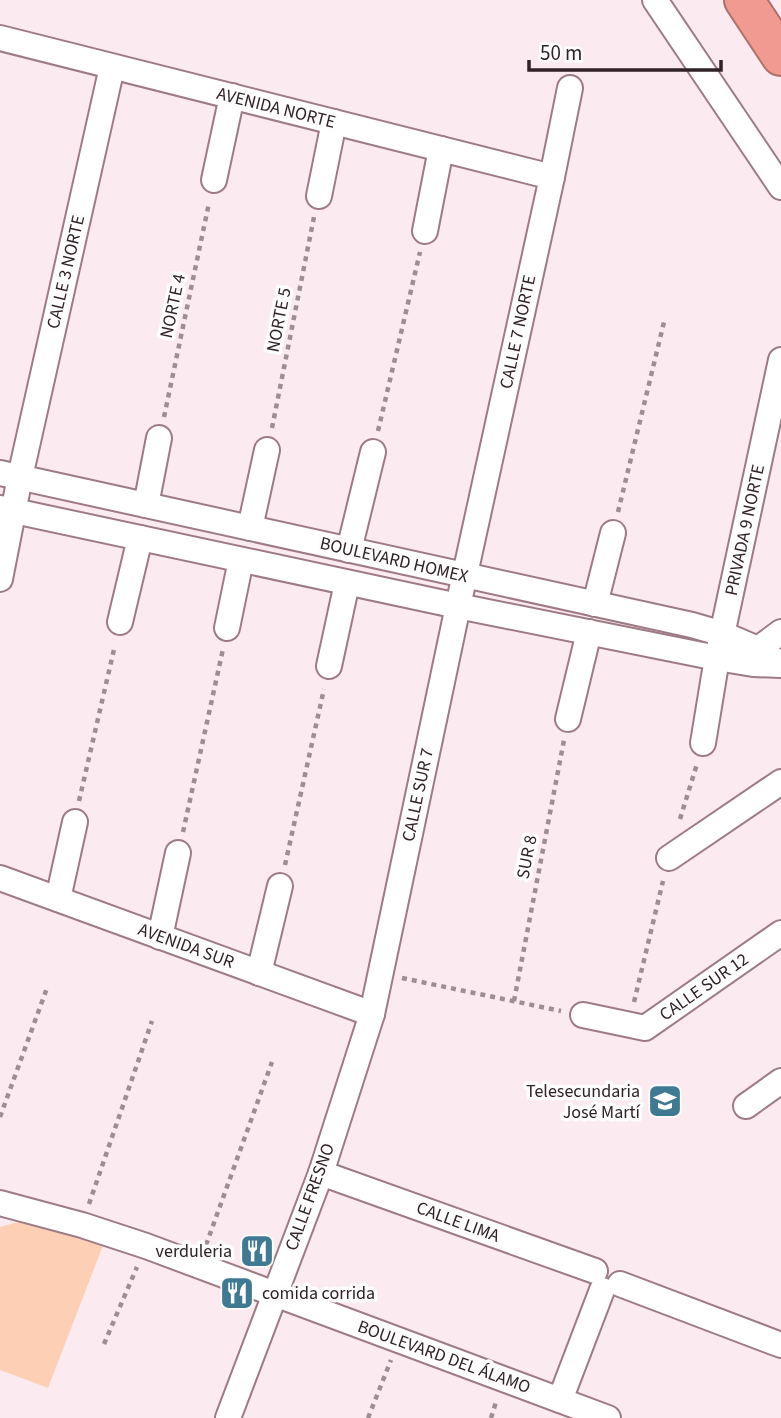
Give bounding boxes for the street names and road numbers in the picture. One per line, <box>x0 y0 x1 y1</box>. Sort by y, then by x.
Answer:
street label: AVENIDA NORTE <box>214 81 338 135</box>
street label: CALLE 3 NORTE <box>41 213 91 331</box>
street label: NORTE 4 <box>154 271 192 341</box>
street label: CALLE 7 NORTE <box>494 273 542 391</box>
street label: NORTE 5 <box>261 286 298 354</box>
street label: PRIVADA 9 NORTE <box>719 462 771 598</box>
street label: BOULEVARD HOMEX <box>317 531 471 589</box>
street label: CALLE SUR 7 <box>396 746 440 844</box>
street label: SUR 8 <box>511 833 543 881</box>
street label: AVENIDA SUR <box>135 917 237 975</box>
street label: CALLE SUR 12 <box>654 947 754 1027</box>
street label: CALLE FRESNO <box>279 1140 341 1254</box>
street label: CALLE LIMA <box>413 1195 503 1249</box>
street label: BOULEVARD DEL ÁLAMO <box>354 1314 534 1400</box>

